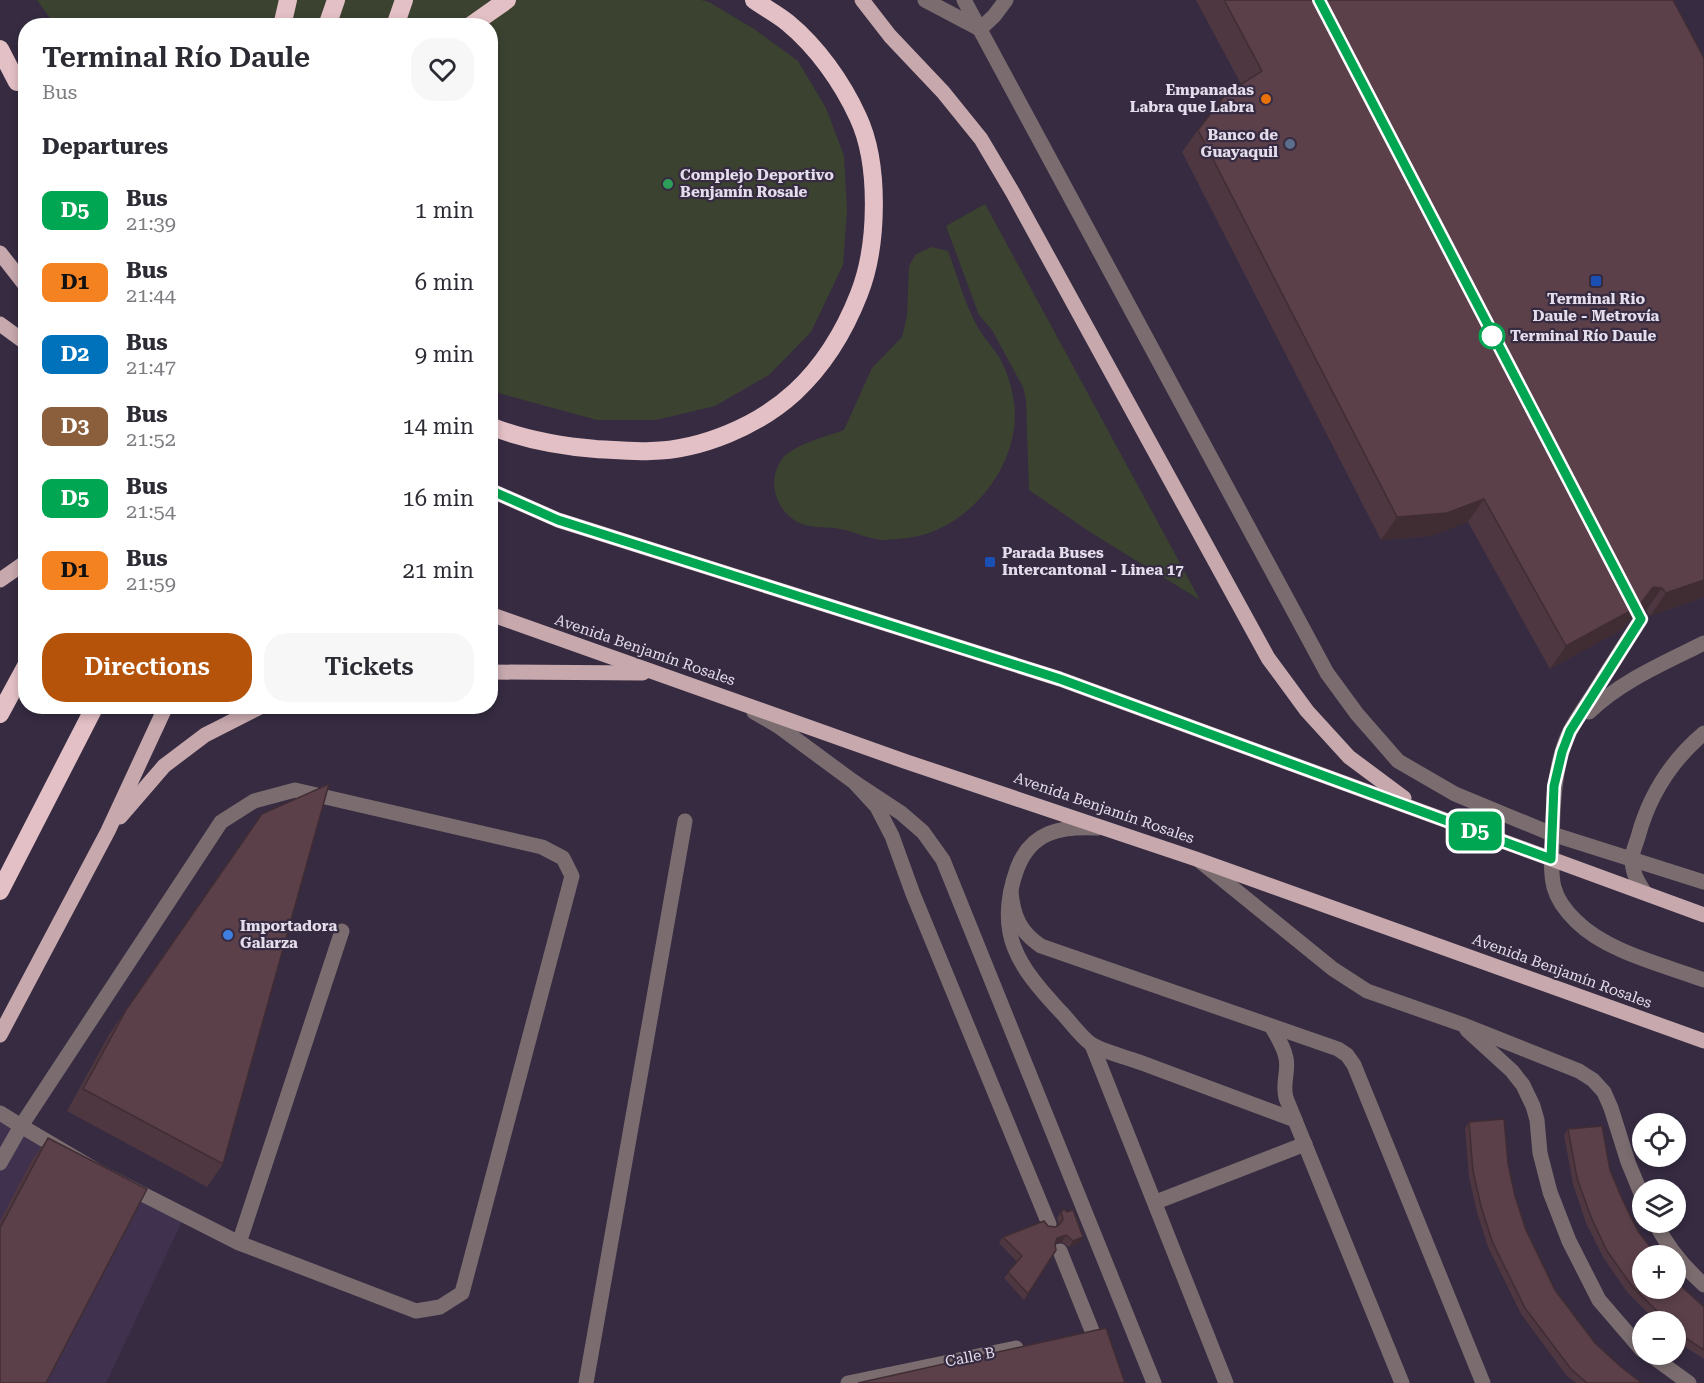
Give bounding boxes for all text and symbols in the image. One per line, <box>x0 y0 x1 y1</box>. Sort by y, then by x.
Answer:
button: heart <box>411 38 474 101</box>
text: Terminal Río Daule <box>42 41 310 74</box>
text: Bus <box>42 80 77 104</box>
place label: Empanadas Labra que Labra <box>1130 81 1254 116</box>
marker: Empanadas Labra que Labra <box>1259 92 1273 106</box>
place label: Banco de Guayaquil <box>1201 126 1278 161</box>
text: Departures <box>42 134 168 159</box>
marker: Banco de Guayaquil <box>1283 137 1297 151</box>
place label: Complejo Deportivo Benjamín Rosale <box>680 166 834 201</box>
marker: Complejo Deportivo Benjamín Rosale <box>661 177 675 191</box>
text: Bus <box>126 186 168 211</box>
text: D5 <box>61 198 89 222</box>
text: 1 min <box>415 198 474 223</box>
text: 21:39 <box>126 211 176 235</box>
text: Bus <box>126 258 168 283</box>
text: D1 <box>61 270 89 294</box>
text: 6 min <box>415 270 474 295</box>
marker: Terminal Rio Daule - Metrovía <box>1589 274 1603 288</box>
text: 21:44 <box>126 283 176 307</box>
place label: Terminal Rio Daule - Metrovía <box>1533 290 1660 325</box>
marker: Terminal Río Daule <box>1479 323 1505 349</box>
place label: Terminal Río Daule <box>1510 327 1657 345</box>
text: Bus <box>126 330 168 355</box>
text: D2 <box>61 342 89 366</box>
text: 9 min <box>415 342 474 367</box>
text: 21:47 <box>126 355 176 379</box>
text: Bus <box>126 402 168 427</box>
text: D3 <box>61 414 89 438</box>
text: 14 min <box>403 414 474 439</box>
text: 21:52 <box>126 427 176 451</box>
text: Bus <box>126 474 168 499</box>
text: D5 <box>61 486 89 510</box>
text: 16 min <box>403 486 474 511</box>
text: 21:54 <box>126 499 176 523</box>
place label: Parada Buses Intercantonal - Linea 17 <box>1002 544 1184 579</box>
text: Bus <box>126 546 168 571</box>
marker: Parada Buses Intercantonal - Linea 17 <box>983 555 997 569</box>
text: D1 <box>61 558 89 582</box>
text: 21 min <box>403 558 474 583</box>
text: 21:59 <box>126 571 176 595</box>
street label: Avenida Benjamín Rosales <box>552 611 738 689</box>
button: Directions <box>42 633 252 702</box>
button: Tickets <box>264 633 474 702</box>
street label: Avenida Benjamín Rosales <box>1011 769 1197 847</box>
line badge: D5 <box>1448 812 1502 850</box>
text: D5 <box>1461 819 1489 843</box>
place label: Importadora Galarza <box>240 917 337 952</box>
marker: Importadora Galarza <box>221 928 235 942</box>
street label: Avenida Benjamín Rosales <box>1470 930 1654 1012</box>
map controls <box>1632 1113 1686 1365</box>
button: locate <box>1632 1113 1686 1167</box>
button: layers <box>1632 1179 1686 1233</box>
button: + <box>1632 1245 1686 1299</box>
button: − <box>1632 1311 1686 1365</box>
street label: Calle B <box>944 1343 996 1371</box>

